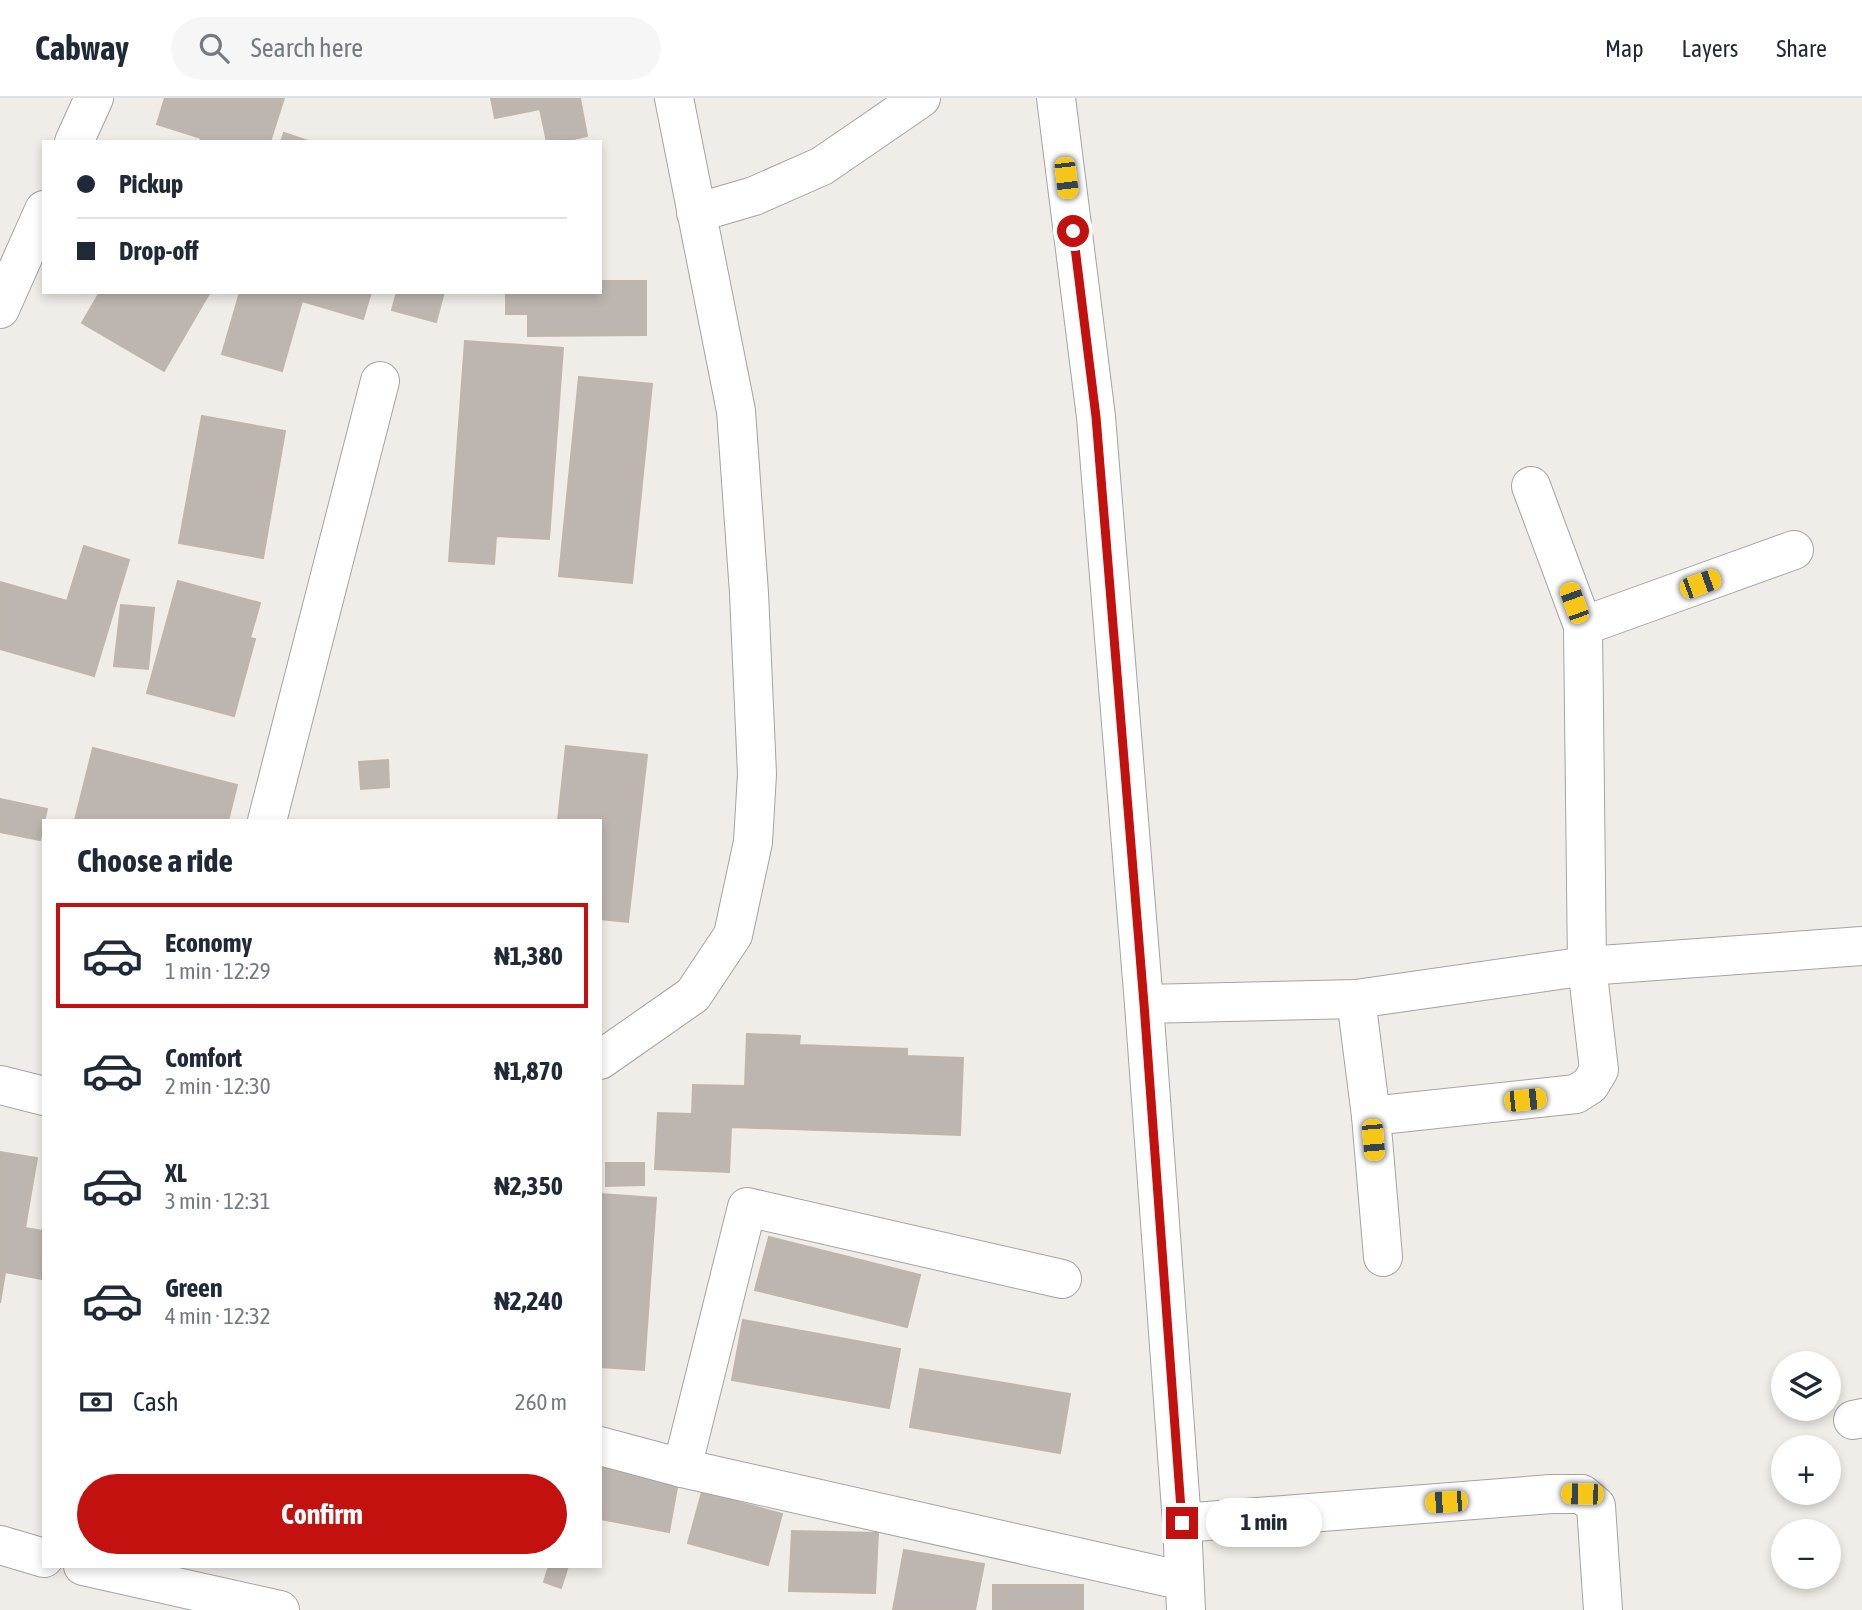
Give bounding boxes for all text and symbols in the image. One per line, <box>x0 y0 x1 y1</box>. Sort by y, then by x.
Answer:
search box <box>171 17 661 80</box>
text: Cabway <box>35 29 129 67</box>
icon: search <box>195 29 233 67</box>
text: Search here <box>251 33 363 63</box>
text: Map <box>1605 35 1644 62</box>
text: Layers <box>1682 35 1738 62</box>
text: Share <box>1776 35 1827 62</box>
car <box>1054 156 1079 200</box>
text: Pickup <box>119 169 183 199</box>
route start <box>1057 215 1089 247</box>
text: Drop-off <box>119 236 199 266</box>
car <box>1677 567 1724 601</box>
car <box>1557 580 1592 626</box>
text: Choose a ride <box>77 842 233 879</box>
icon: car <box>81 924 144 987</box>
text: Economy <box>165 928 252 958</box>
text: ₦1,380 <box>494 941 563 971</box>
text: 1 min · 12:29 <box>165 958 271 984</box>
icon: car <box>81 1039 144 1102</box>
text: Comfort <box>165 1043 242 1073</box>
text: ₦1,870 <box>494 1056 563 1086</box>
text: 2 min · 12:30 <box>165 1073 271 1099</box>
car <box>1504 1087 1547 1113</box>
car <box>1361 1118 1386 1162</box>
icon: car <box>81 1154 144 1217</box>
text: XL <box>165 1158 187 1188</box>
text: ₦2,350 <box>494 1171 563 1201</box>
text: 3 min · 12:31 <box>165 1188 271 1214</box>
icon: car <box>81 1269 144 1332</box>
text: Green <box>165 1273 223 1303</box>
text: ₦2,240 <box>494 1286 563 1316</box>
text: 4 min · 12:32 <box>165 1303 271 1329</box>
map controls <box>1771 1351 1841 1589</box>
button: layers <box>1771 1351 1841 1421</box>
icon: cash <box>77 1383 115 1421</box>
text: Cash <box>133 1387 179 1417</box>
text: 260 m <box>515 1389 567 1415</box>
button: + <box>1771 1435 1841 1505</box>
button: Confirm <box>77 1474 567 1554</box>
car <box>1561 1483 1604 1505</box>
car <box>1425 1490 1468 1514</box>
callout: 1 min <box>1206 1498 1322 1548</box>
route end <box>1166 1507 1198 1539</box>
text: 1 min <box>1241 1509 1287 1535</box>
button: − <box>1771 1519 1841 1589</box>

